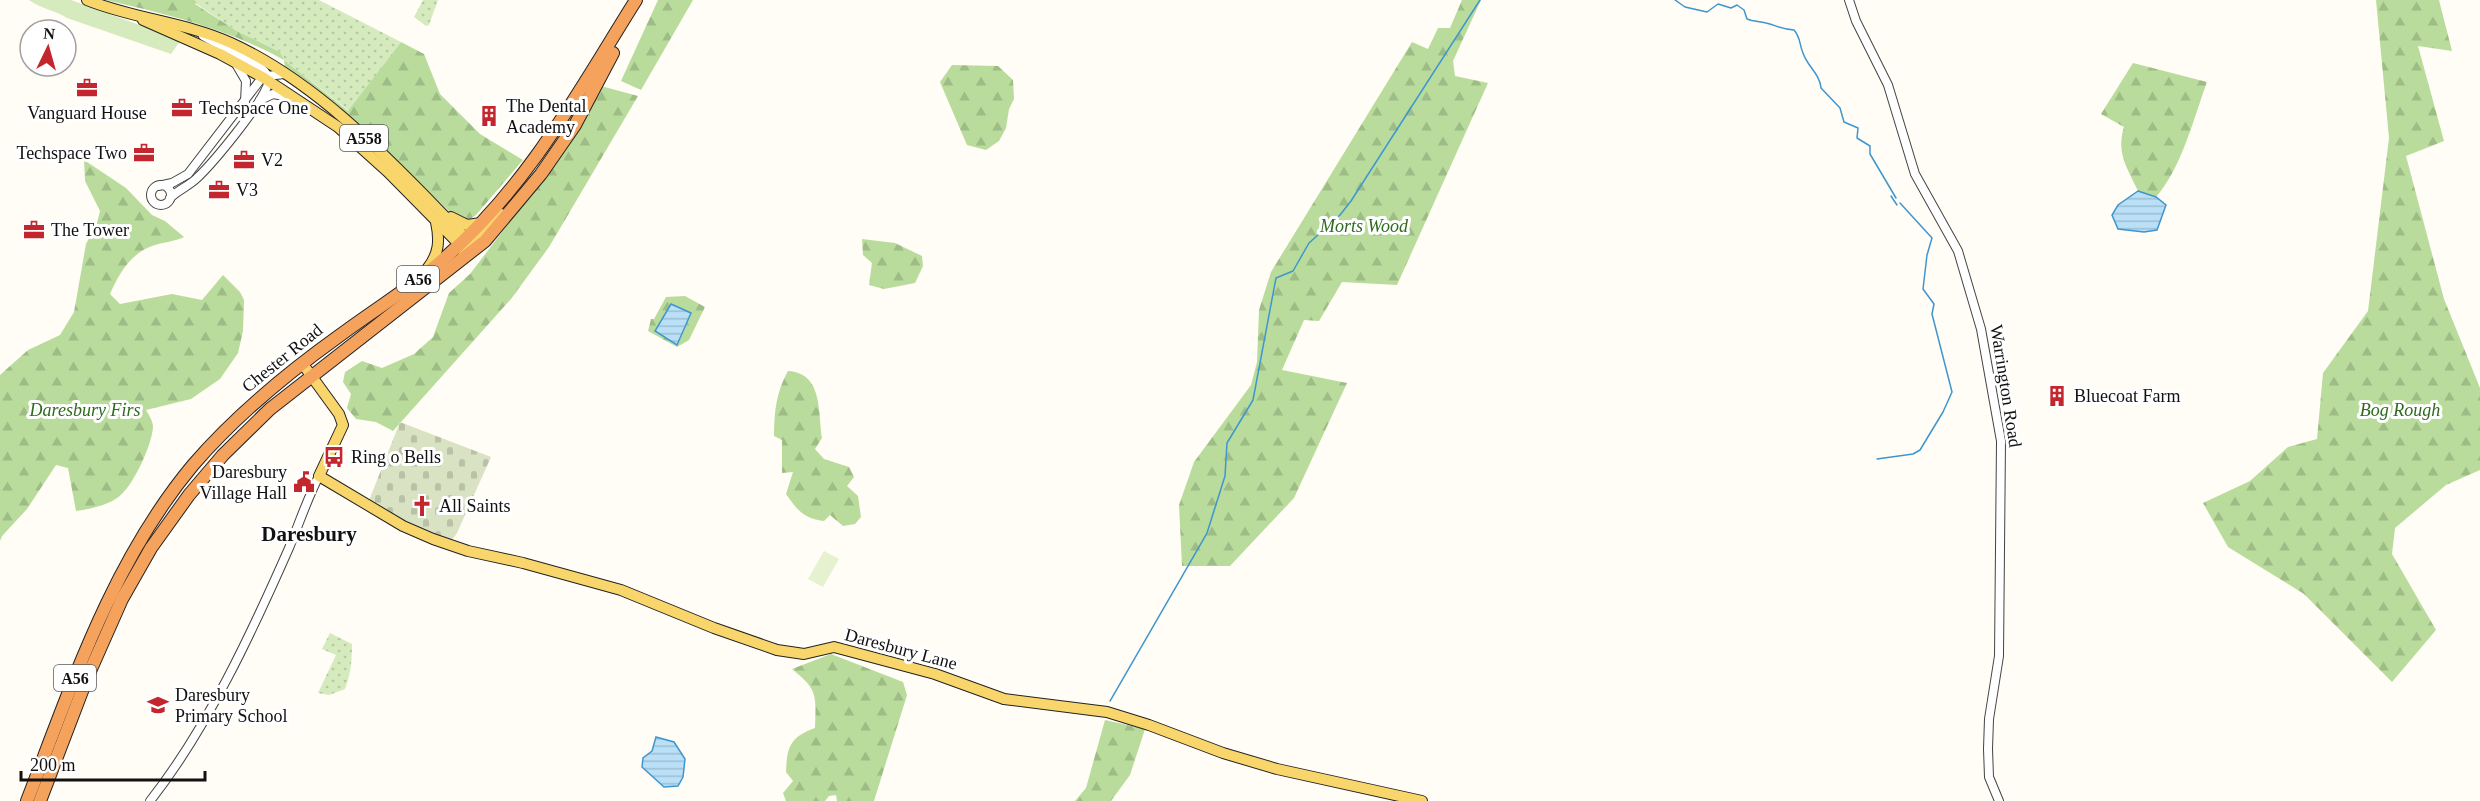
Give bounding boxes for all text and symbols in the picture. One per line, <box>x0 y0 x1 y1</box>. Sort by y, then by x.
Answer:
north arrow <box>18 18 78 78</box>
text: N <box>43 25 56 43</box>
office icon: Vanguard House <box>75 76 99 100</box>
office icon: Techspace One <box>170 96 194 120</box>
place label: The Dental Academy <box>506 96 586 137</box>
place label: Techspace One <box>199 98 308 118</box>
place label: Vanguard House <box>27 103 147 123</box>
building icon: The Dental Academy <box>477 104 501 128</box>
road number: A558 <box>340 125 388 151</box>
office icon: Techspace Two <box>132 141 156 165</box>
place label: Techspace Two <box>16 143 127 163</box>
office icon: V2 <box>232 148 256 172</box>
place label: V2 <box>261 150 283 170</box>
office icon: V3 <box>207 178 231 202</box>
place label: V3 <box>236 180 258 200</box>
park label: Morts Wood <box>1319 216 1409 236</box>
office icon: The Tower <box>22 218 46 242</box>
place label: The Tower <box>51 220 129 240</box>
road number: A56 <box>397 266 439 292</box>
street label: Chester Road <box>238 320 326 396</box>
street label: Warrington Road <box>1986 323 2026 449</box>
building icon: Bluecoat Farm <box>2045 384 2069 408</box>
place label: Bluecoat Farm <box>2074 386 2180 406</box>
park label: Daresbury Firs <box>29 400 140 420</box>
park label: Bog Rough <box>2360 400 2440 420</box>
bus stop icon: Ring o Bells <box>322 445 346 469</box>
place label: Ring o Bells <box>351 447 441 467</box>
place label: Daresbury Village Hall <box>200 462 287 503</box>
public building icon: Daresbury Village Hall <box>292 470 316 494</box>
church icon: All Saints <box>410 494 434 518</box>
place label: All Saints <box>439 496 511 516</box>
district label: Daresbury <box>261 522 357 546</box>
street label: Daresbury Lane <box>843 624 959 674</box>
road number: A56 <box>54 665 96 691</box>
place label: Daresbury Primary School <box>175 685 288 726</box>
school or university icon: Daresbury Primary School <box>146 693 170 717</box>
scale bar <box>21 744 206 782</box>
text: 200 m <box>30 755 76 775</box>

